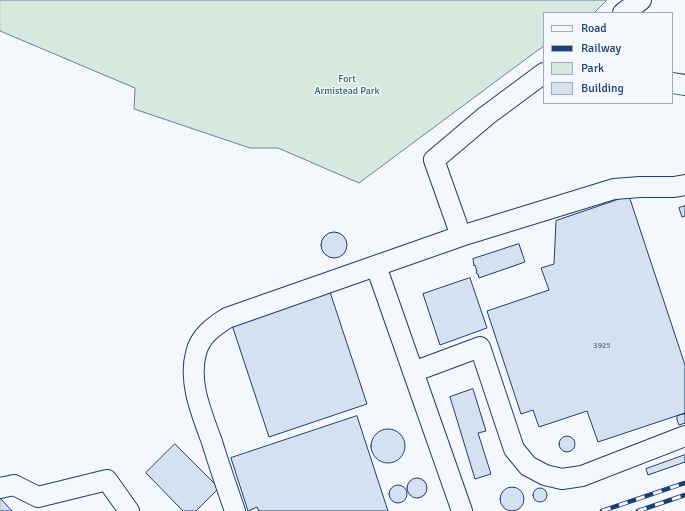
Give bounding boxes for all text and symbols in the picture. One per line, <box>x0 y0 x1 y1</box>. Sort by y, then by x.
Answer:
legend <box>543 12 673 104</box>
text: Road <box>581 21 607 36</box>
text: Railway <box>581 41 621 56</box>
text: Park <box>581 61 604 76</box>
park label: Fort Armistead Park <box>314 73 380 96</box>
text: Building <box>581 81 624 96</box>
house number: 3925 <box>593 341 611 351</box>

